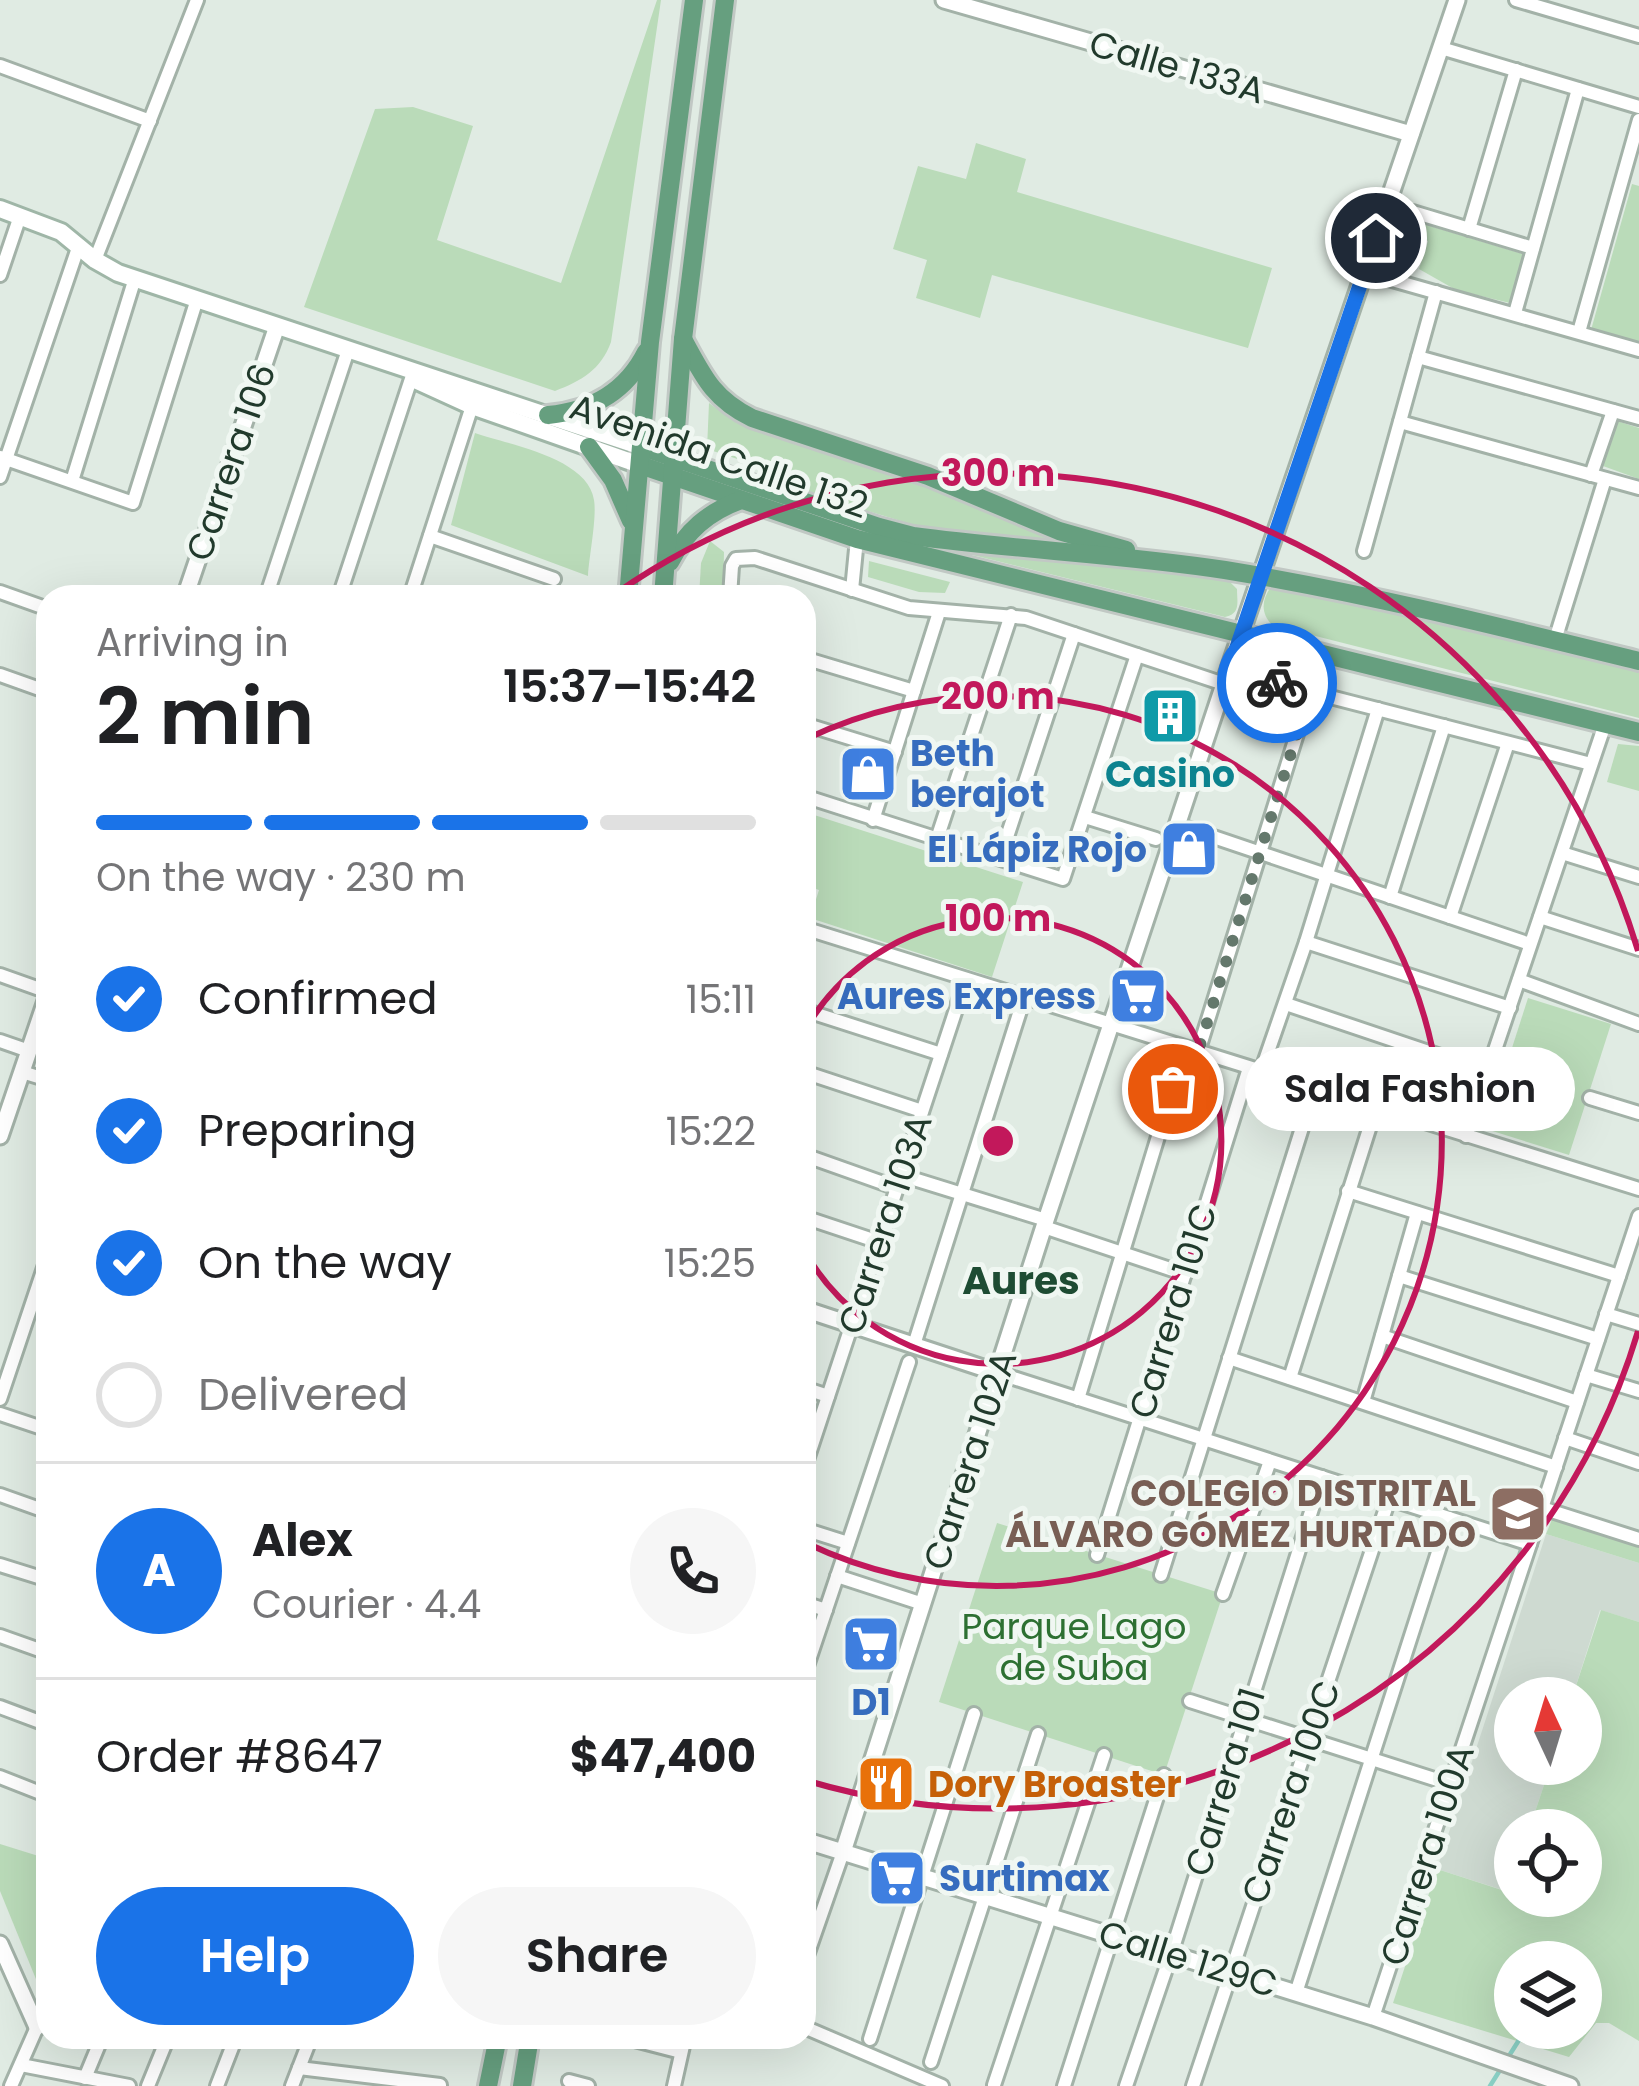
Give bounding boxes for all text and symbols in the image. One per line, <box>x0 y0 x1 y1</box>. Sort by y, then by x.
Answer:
street label: Calle 133A <box>1083 18 1271 116</box>
pin <box>1325 187 1427 289</box>
icon: home <box>1343 205 1409 271</box>
street label: Carrera 106 <box>173 356 289 568</box>
street label: Avenida Calle 132 <box>563 381 875 531</box>
text: 300 m <box>941 448 1055 499</box>
text: Arriving in <box>96 615 289 670</box>
courier <box>1217 623 1337 743</box>
icon: bike <box>1244 650 1310 716</box>
text: 15:37–15:42 <box>503 655 756 718</box>
text: 2 min <box>96 662 314 771</box>
text: 200 m <box>941 671 1055 722</box>
building icon: Casino <box>1139 685 1201 747</box>
place label: Beth berajot <box>910 728 1045 820</box>
shop icon: Beth berajot <box>837 743 899 805</box>
place label: Casino <box>1105 749 1235 800</box>
shop icon: El Lápiz Rojo <box>1158 818 1220 880</box>
place label: El Lápiz Rojo <box>927 824 1147 875</box>
text: On the way · 230 m <box>96 850 466 905</box>
text: 100 m <box>945 893 1051 944</box>
supermarket icon: Aures Express <box>1107 965 1169 1027</box>
icon: check <box>96 966 162 1032</box>
text: Confirmed <box>198 967 438 1030</box>
place label: Aures Express <box>837 971 1096 1022</box>
text: 15:11 <box>686 972 756 1027</box>
pin <box>1122 1038 1224 1140</box>
callout: Sala Fashion <box>1245 1047 1575 1131</box>
icon: bag <box>1140 1056 1206 1122</box>
text: Sala Fashion <box>1284 1061 1536 1116</box>
icon: check <box>96 1098 162 1164</box>
text: Preparing <box>198 1099 417 1162</box>
text: 15:22 <box>666 1104 756 1159</box>
street label: Carrera 103A <box>825 1108 945 1340</box>
centre of rings <box>977 1120 1019 1162</box>
street label: Carrera 101C <box>1116 1197 1230 1425</box>
icon: check <box>96 1230 162 1296</box>
text: On the way <box>198 1231 452 1294</box>
text: 15:25 <box>664 1236 756 1291</box>
district label: Aures <box>962 1253 1080 1308</box>
street label: Carrera 102A <box>911 1344 1029 1576</box>
text: Delivered <box>198 1363 408 1426</box>
place label: COLEGIO DISTRITAL ÁLVARO GÓMEZ HURTADO <box>1005 1468 1476 1560</box>
school or university icon: COLEGIO DISTRITAL ÁLVARO GÓMEZ HURTADO <box>1487 1483 1549 1545</box>
button: phone <box>630 1508 756 1634</box>
text: Alex <box>252 1509 353 1572</box>
text: A <box>142 1539 176 1602</box>
text: Courier · 4.4 <box>252 1577 481 1632</box>
park label: Parque Lago de Suba <box>961 1601 1187 1693</box>
supermarket icon: D1 <box>840 1613 902 1675</box>
street label: Carrera 100C <box>1229 1673 1353 1911</box>
place label: D1 <box>851 1677 891 1728</box>
north arrow <box>1494 1677 1602 1785</box>
map controls <box>1494 1677 1602 2049</box>
street label: Carrera 101 <box>1172 1682 1278 1882</box>
text: Order #8647 <box>96 1725 383 1788</box>
text: $47,400 <box>570 1725 756 1788</box>
street label: Carrera 100A <box>1367 1738 1487 1972</box>
restaurant icon: Dory Broaster <box>855 1753 917 1815</box>
place label: Dory Broaster <box>928 1759 1182 1810</box>
button: locate <box>1494 1809 1602 1917</box>
supermarket icon: Surtimax <box>866 1847 928 1909</box>
place label: Surtimax <box>939 1853 1111 1904</box>
button: Help <box>96 1887 414 2025</box>
button: Share <box>438 1887 756 2025</box>
street label: Calle 129C <box>1092 1908 1284 2010</box>
button: layers <box>1494 1941 1602 2049</box>

